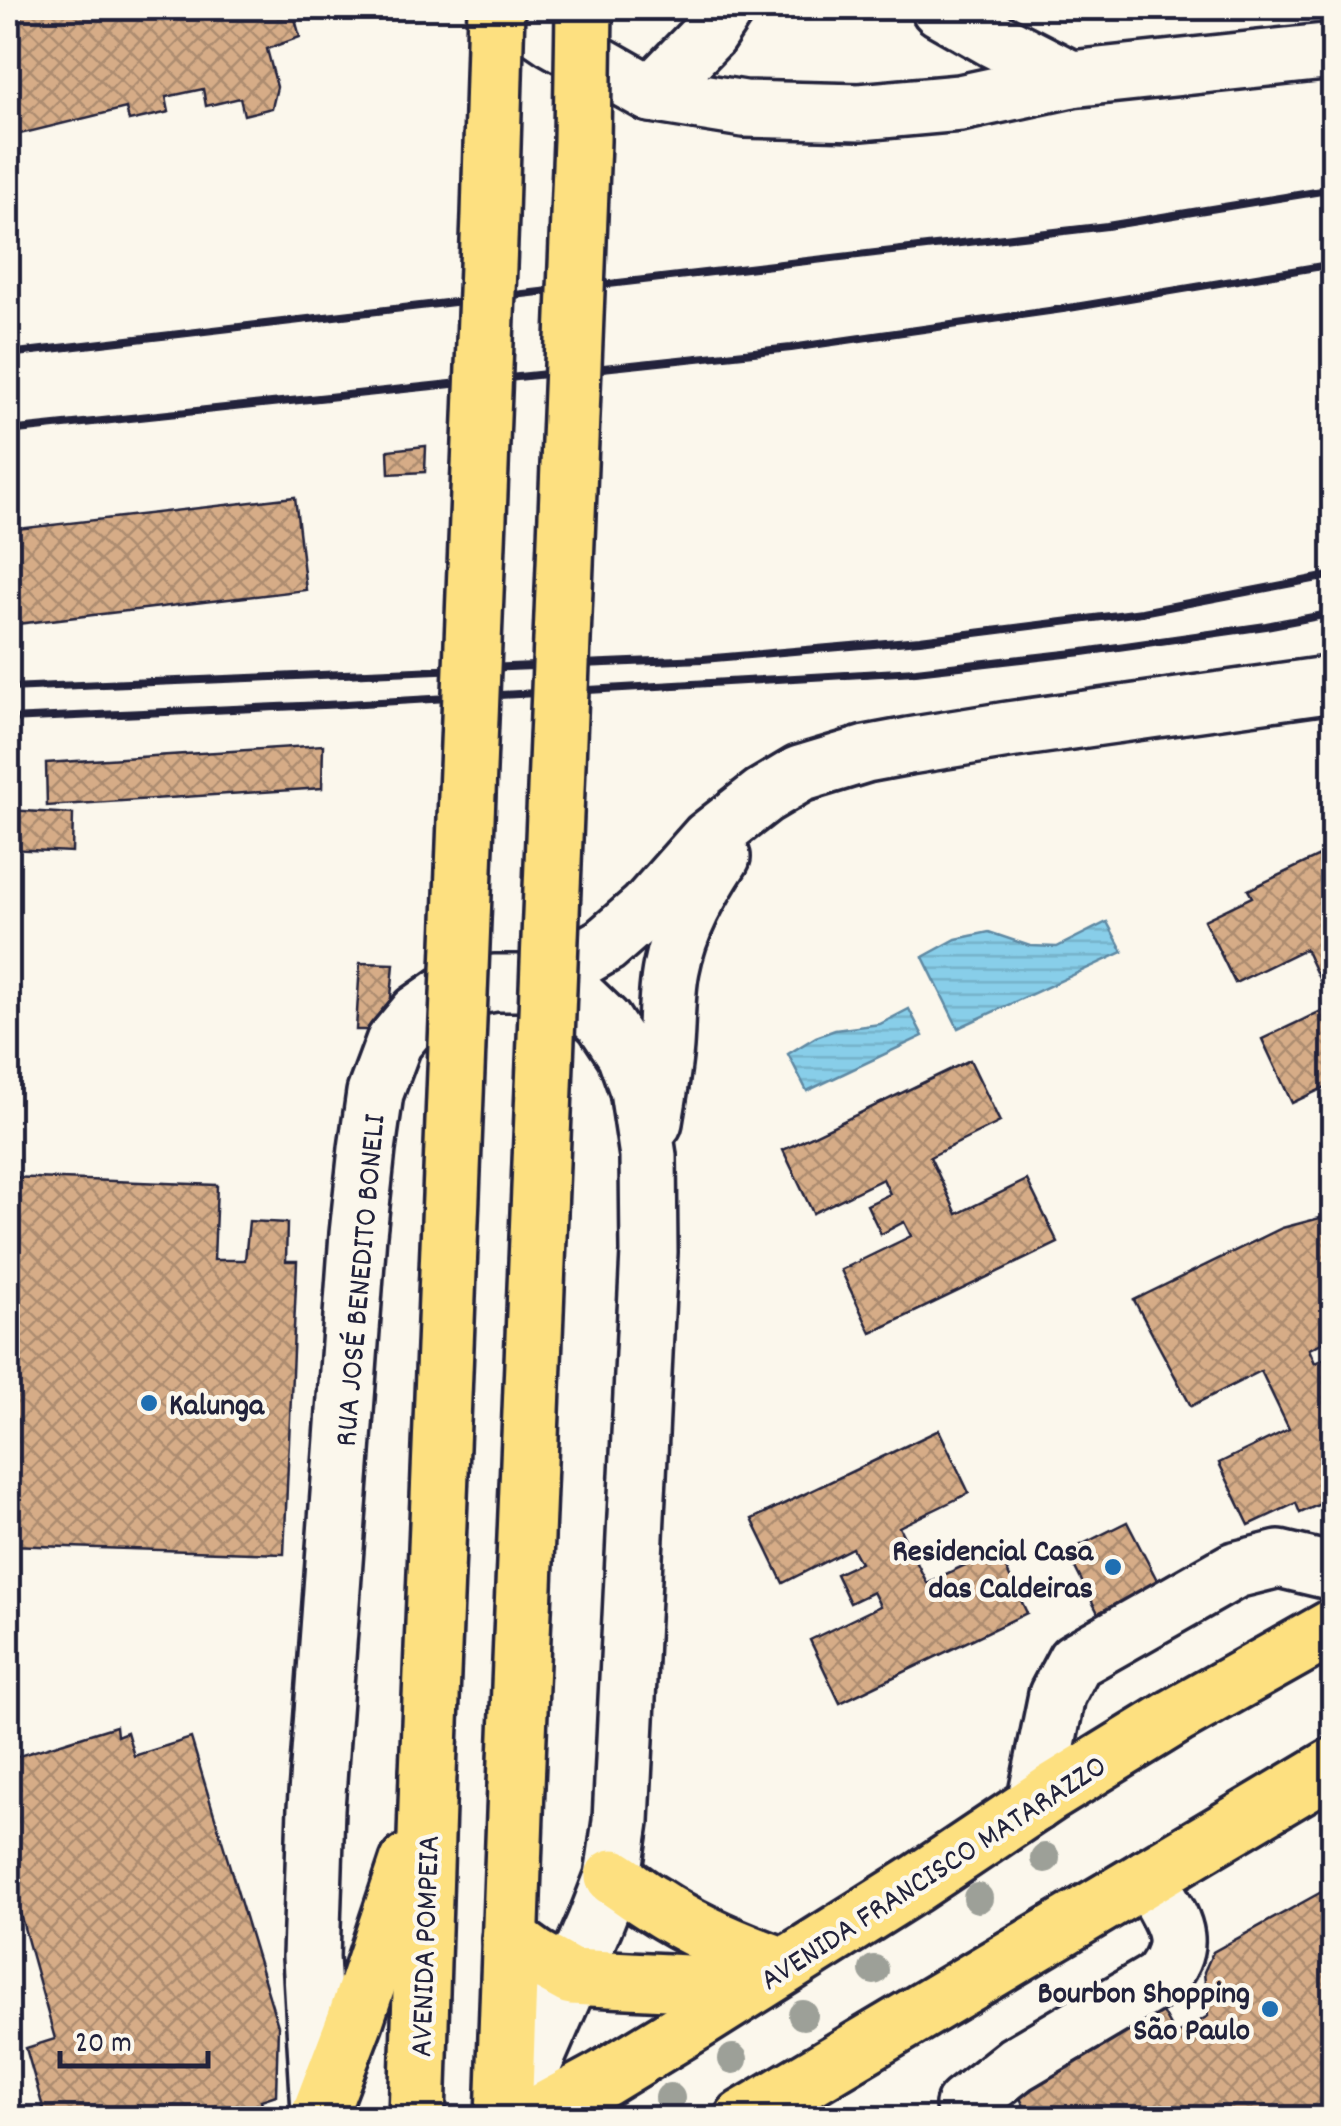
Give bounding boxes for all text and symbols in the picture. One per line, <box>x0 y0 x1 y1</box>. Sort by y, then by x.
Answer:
street label: RUA JOSÉ BENEDITO BONELI <box>326 1112 400 1449</box>
place label: Kalunga <box>169 1385 265 1431</box>
marker: Kalunga <box>138 1392 160 1414</box>
place label: Residencial Casa das Caldeiras <box>892 1531 1094 1614</box>
marker: Residencial Casa das Caldeiras <box>1102 1556 1124 1578</box>
street label: AVENIDA FRANCISCO MATARAZZO <box>752 1746 1117 2005</box>
street label: AVENIDA POMPEIA <box>401 1834 455 2058</box>
place label: Bourbon Shopping São Paulo <box>1038 1973 1250 2056</box>
marker: Bourbon Shopping São Paulo <box>1259 1998 1281 2020</box>
scale bar <box>60 2006 208 2068</box>
text: 20 m <box>75 2024 132 2067</box>

